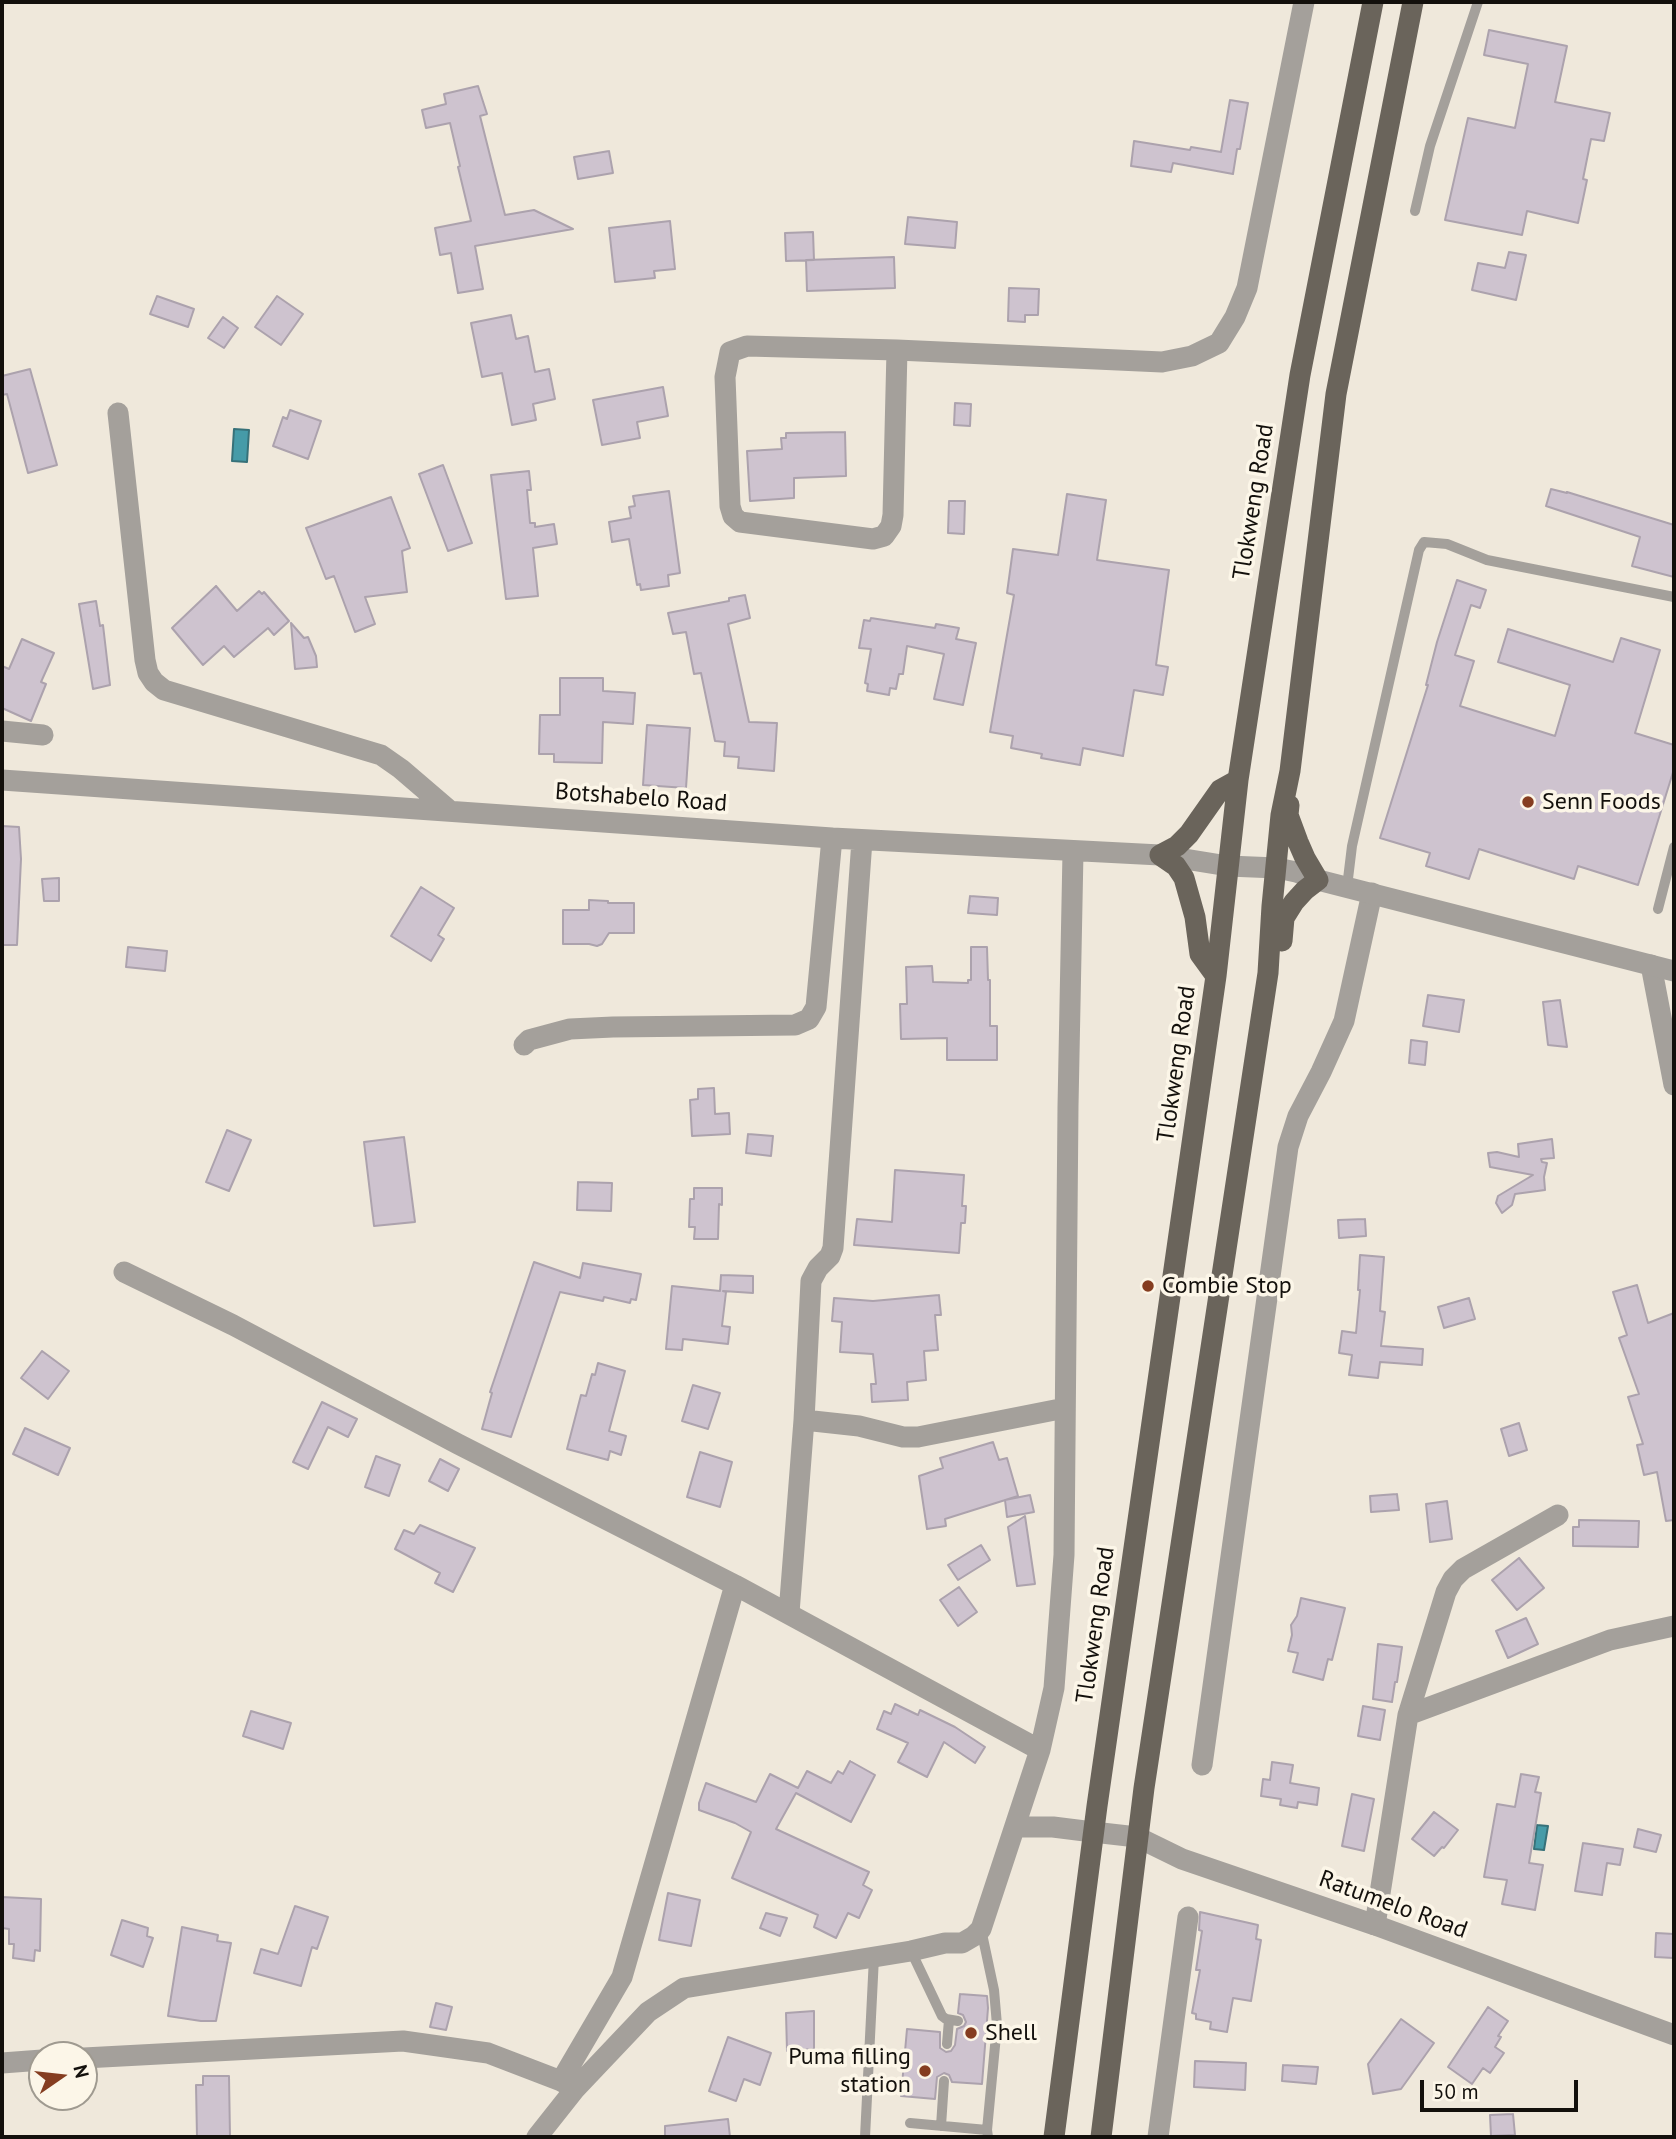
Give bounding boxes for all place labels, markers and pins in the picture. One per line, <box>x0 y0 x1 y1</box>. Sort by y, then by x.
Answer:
place label: Senn Foods <box>1542 788 1661 816</box>
marker: Senn Foods <box>1520 794 1536 810</box>
place label: Combie Stop <box>1162 1272 1292 1300</box>
marker: Combie Stop <box>1140 1278 1156 1294</box>
place label: Shell <box>985 2019 1037 2047</box>
marker: Shell <box>963 2025 979 2041</box>
place label: Puma filling station <box>788 2043 911 2099</box>
marker: Puma filling station <box>917 2063 933 2079</box>

